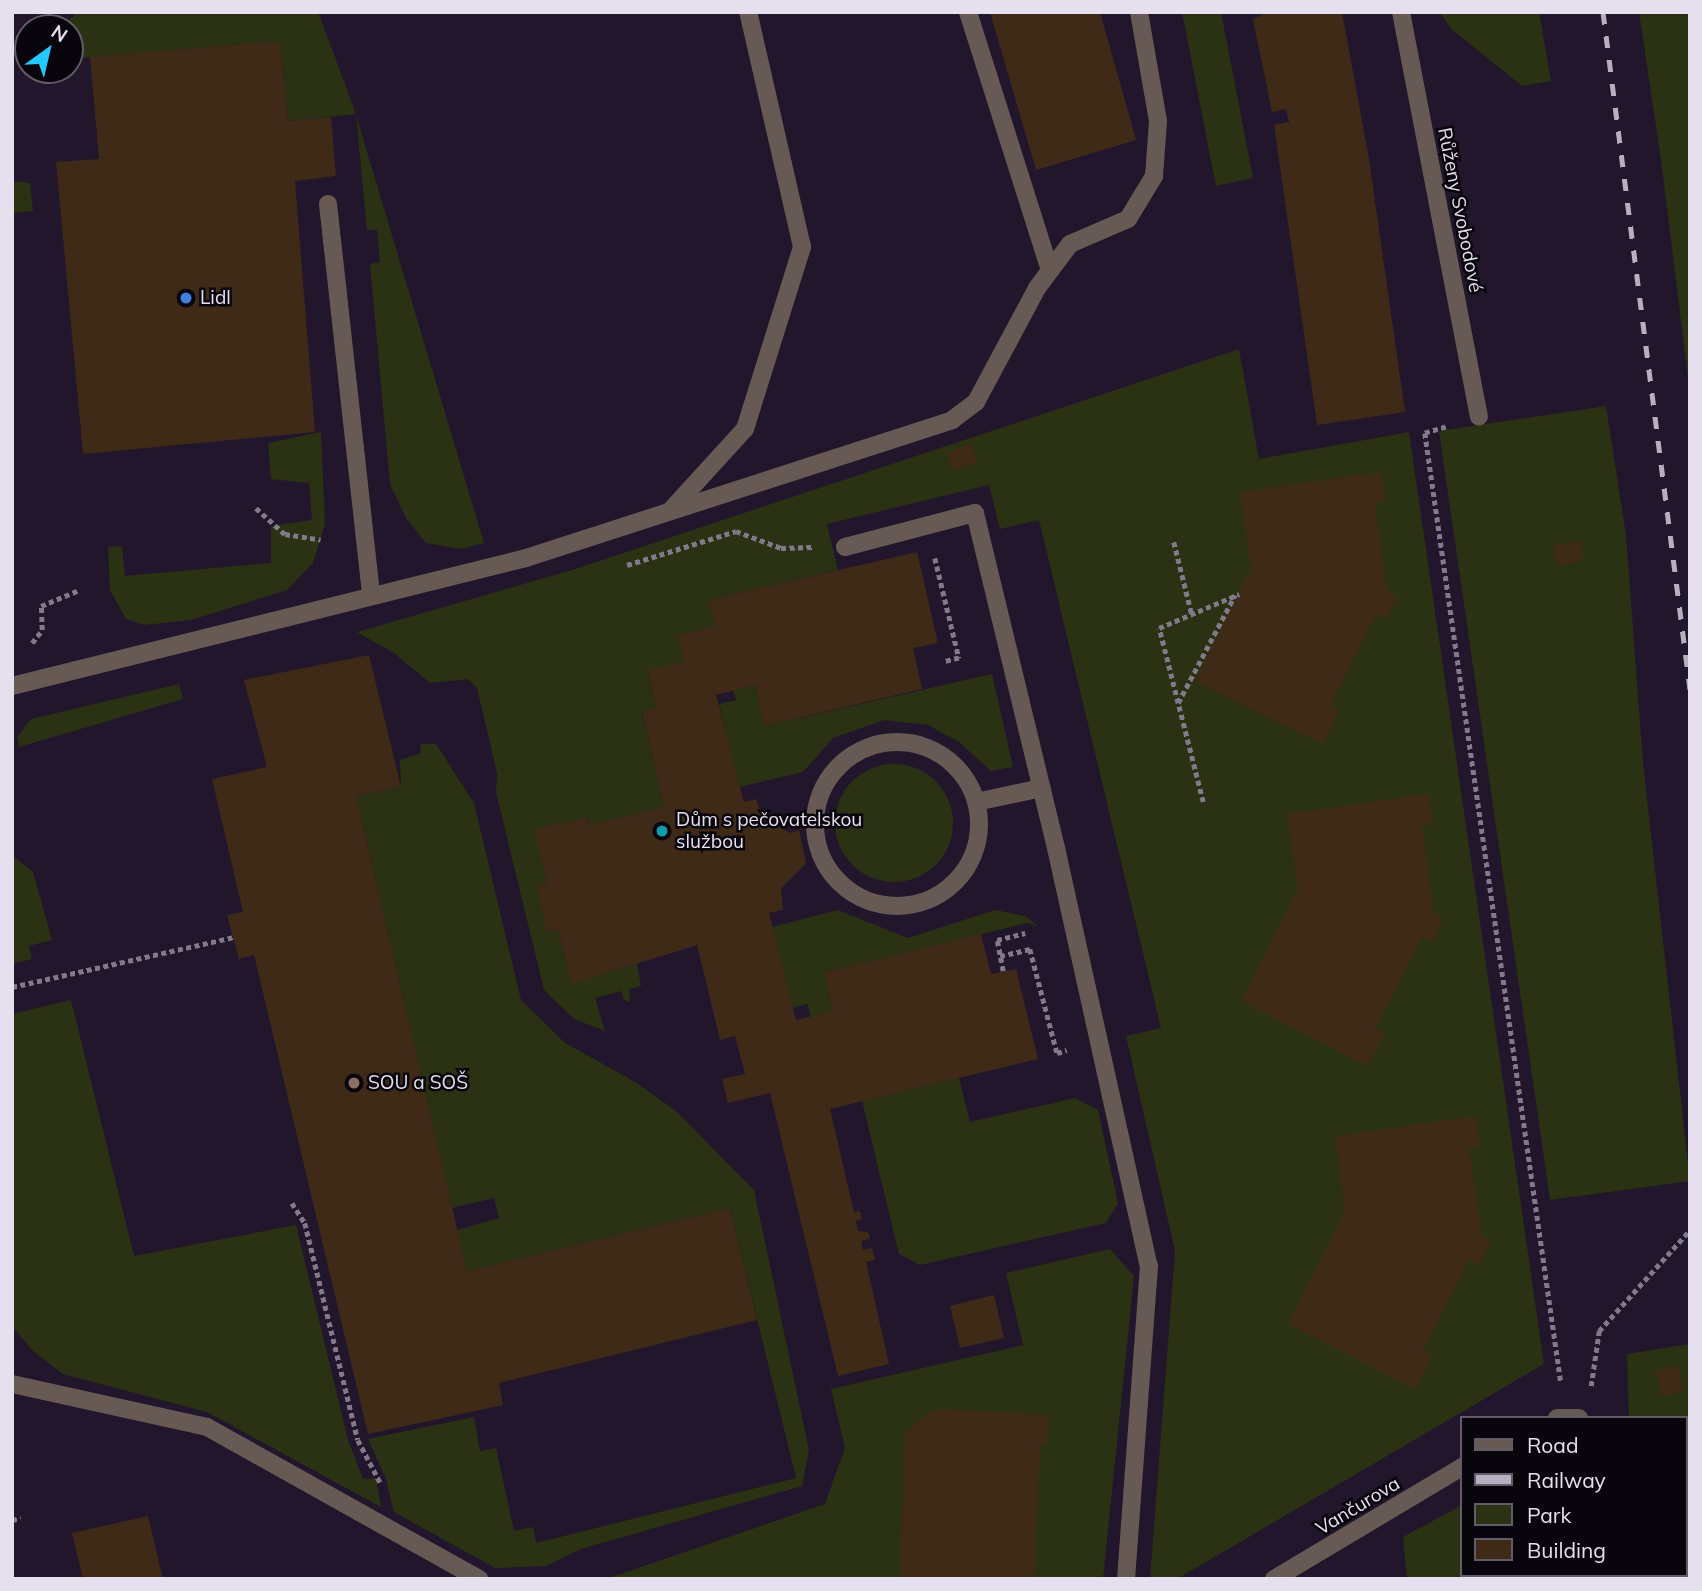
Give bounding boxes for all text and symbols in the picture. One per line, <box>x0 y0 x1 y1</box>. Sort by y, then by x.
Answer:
north arrow <box>14 14 84 84</box>
text: N <box>47 19 72 47</box>
street label: Růženy Svobodové <box>1433 126 1487 294</box>
place label: Lidl <box>200 287 231 309</box>
marker: Lidl <box>178 290 194 306</box>
place label: Dům s pečovatelskou službou <box>676 809 862 853</box>
marker: Dům s pečovatelskou službou <box>654 823 670 839</box>
place label: SOU a SOŠ <box>368 1072 468 1094</box>
marker: SOU a SOŠ <box>346 1075 362 1091</box>
legend <box>1460 1416 1688 1577</box>
text: Road <box>1527 1432 1578 1458</box>
text: Railway <box>1527 1467 1606 1493</box>
street label: Vančurova <box>1312 1472 1404 1540</box>
text: Park <box>1527 1502 1571 1528</box>
text: Building <box>1527 1537 1606 1563</box>

